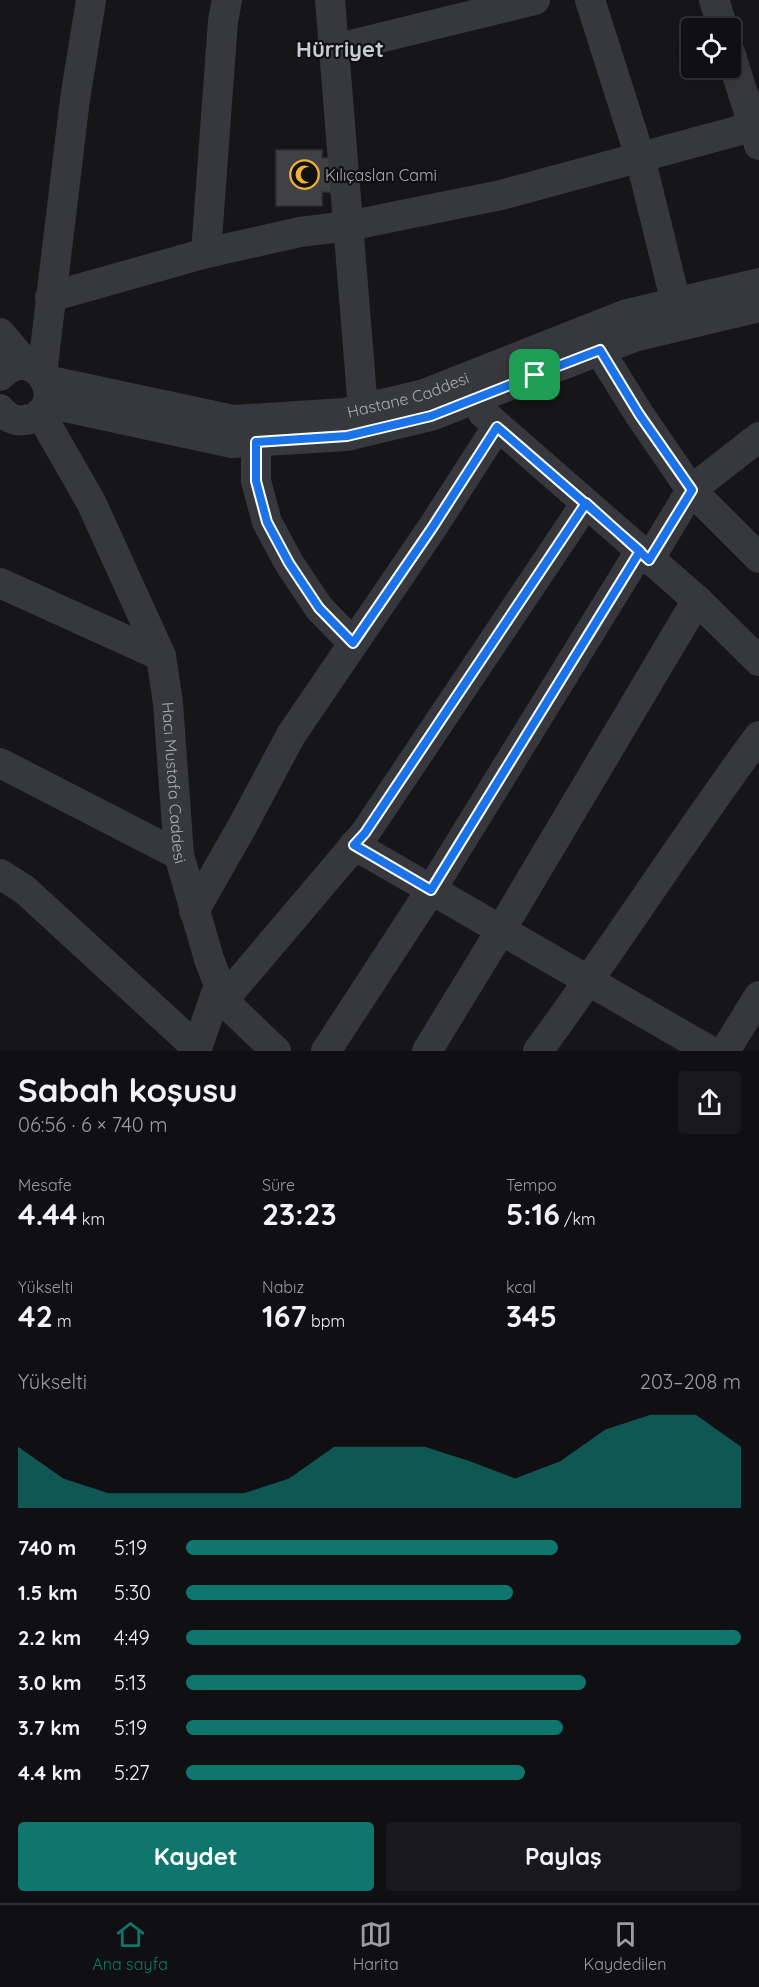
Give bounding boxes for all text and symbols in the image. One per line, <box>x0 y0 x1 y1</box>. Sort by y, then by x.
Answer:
map controls <box>681 18 741 78</box>
button: locate <box>681 18 741 78</box>
district label: Hürriyet <box>296 35 384 63</box>
mosque icon: Kılıçaslan Cami <box>288 159 320 191</box>
place label: Kılıçaslan Cami <box>325 165 437 185</box>
pin <box>509 349 560 400</box>
icon: arrive <box>518 358 551 391</box>
street label: Hastane Caddesi <box>345 367 472 422</box>
street label: Hacı Mustafa Caddesi <box>158 701 191 866</box>
text: Sabah koşusu <box>18 1069 238 1110</box>
button: share <box>678 1071 741 1134</box>
text: 06:56 · 6 × 740 m <box>18 1112 167 1137</box>
text: Mesafe <box>18 1175 72 1195</box>
text: Süre <box>262 1175 295 1195</box>
text: Tempo <box>506 1175 557 1195</box>
text: 4.44 <box>18 1195 78 1233</box>
text: 23:23 <box>262 1195 337 1233</box>
text: 5:16 <box>506 1195 560 1233</box>
text: km <box>78 1209 105 1229</box>
text: /km <box>560 1209 596 1229</box>
text: Yükselti <box>18 1277 73 1297</box>
text: Nabız <box>262 1277 304 1297</box>
text: kcal <box>506 1277 536 1297</box>
text: 42 <box>18 1297 53 1335</box>
text: 167 <box>262 1297 307 1335</box>
text: 345 <box>506 1297 557 1335</box>
text: m <box>53 1311 72 1331</box>
text: bpm <box>307 1311 345 1331</box>
text: Yükselti <box>18 1369 87 1394</box>
text: 203–208 m <box>640 1369 741 1394</box>
text: 740 m <box>18 1535 76 1560</box>
text: 5:19 <box>114 1535 147 1560</box>
text: 1.5 km <box>18 1580 78 1605</box>
text: 5:30 <box>114 1580 151 1605</box>
text: 2.2 km <box>18 1625 81 1650</box>
text: 4:49 <box>114 1625 150 1650</box>
text: 3.0 km <box>18 1670 81 1695</box>
text: 5:13 <box>114 1670 147 1695</box>
text: 3.7 km <box>18 1715 80 1740</box>
text: 5:19 <box>114 1715 147 1740</box>
text: 4.4 km <box>18 1760 81 1785</box>
text: 5:27 <box>114 1760 150 1785</box>
button: Kaydet <box>18 1822 374 1891</box>
button: Paylaş <box>386 1822 741 1891</box>
tab: Ana sayfa <box>92 1918 168 1974</box>
tab: Harita <box>353 1918 399 1974</box>
tab: Kaydedilen <box>583 1918 667 1974</box>

